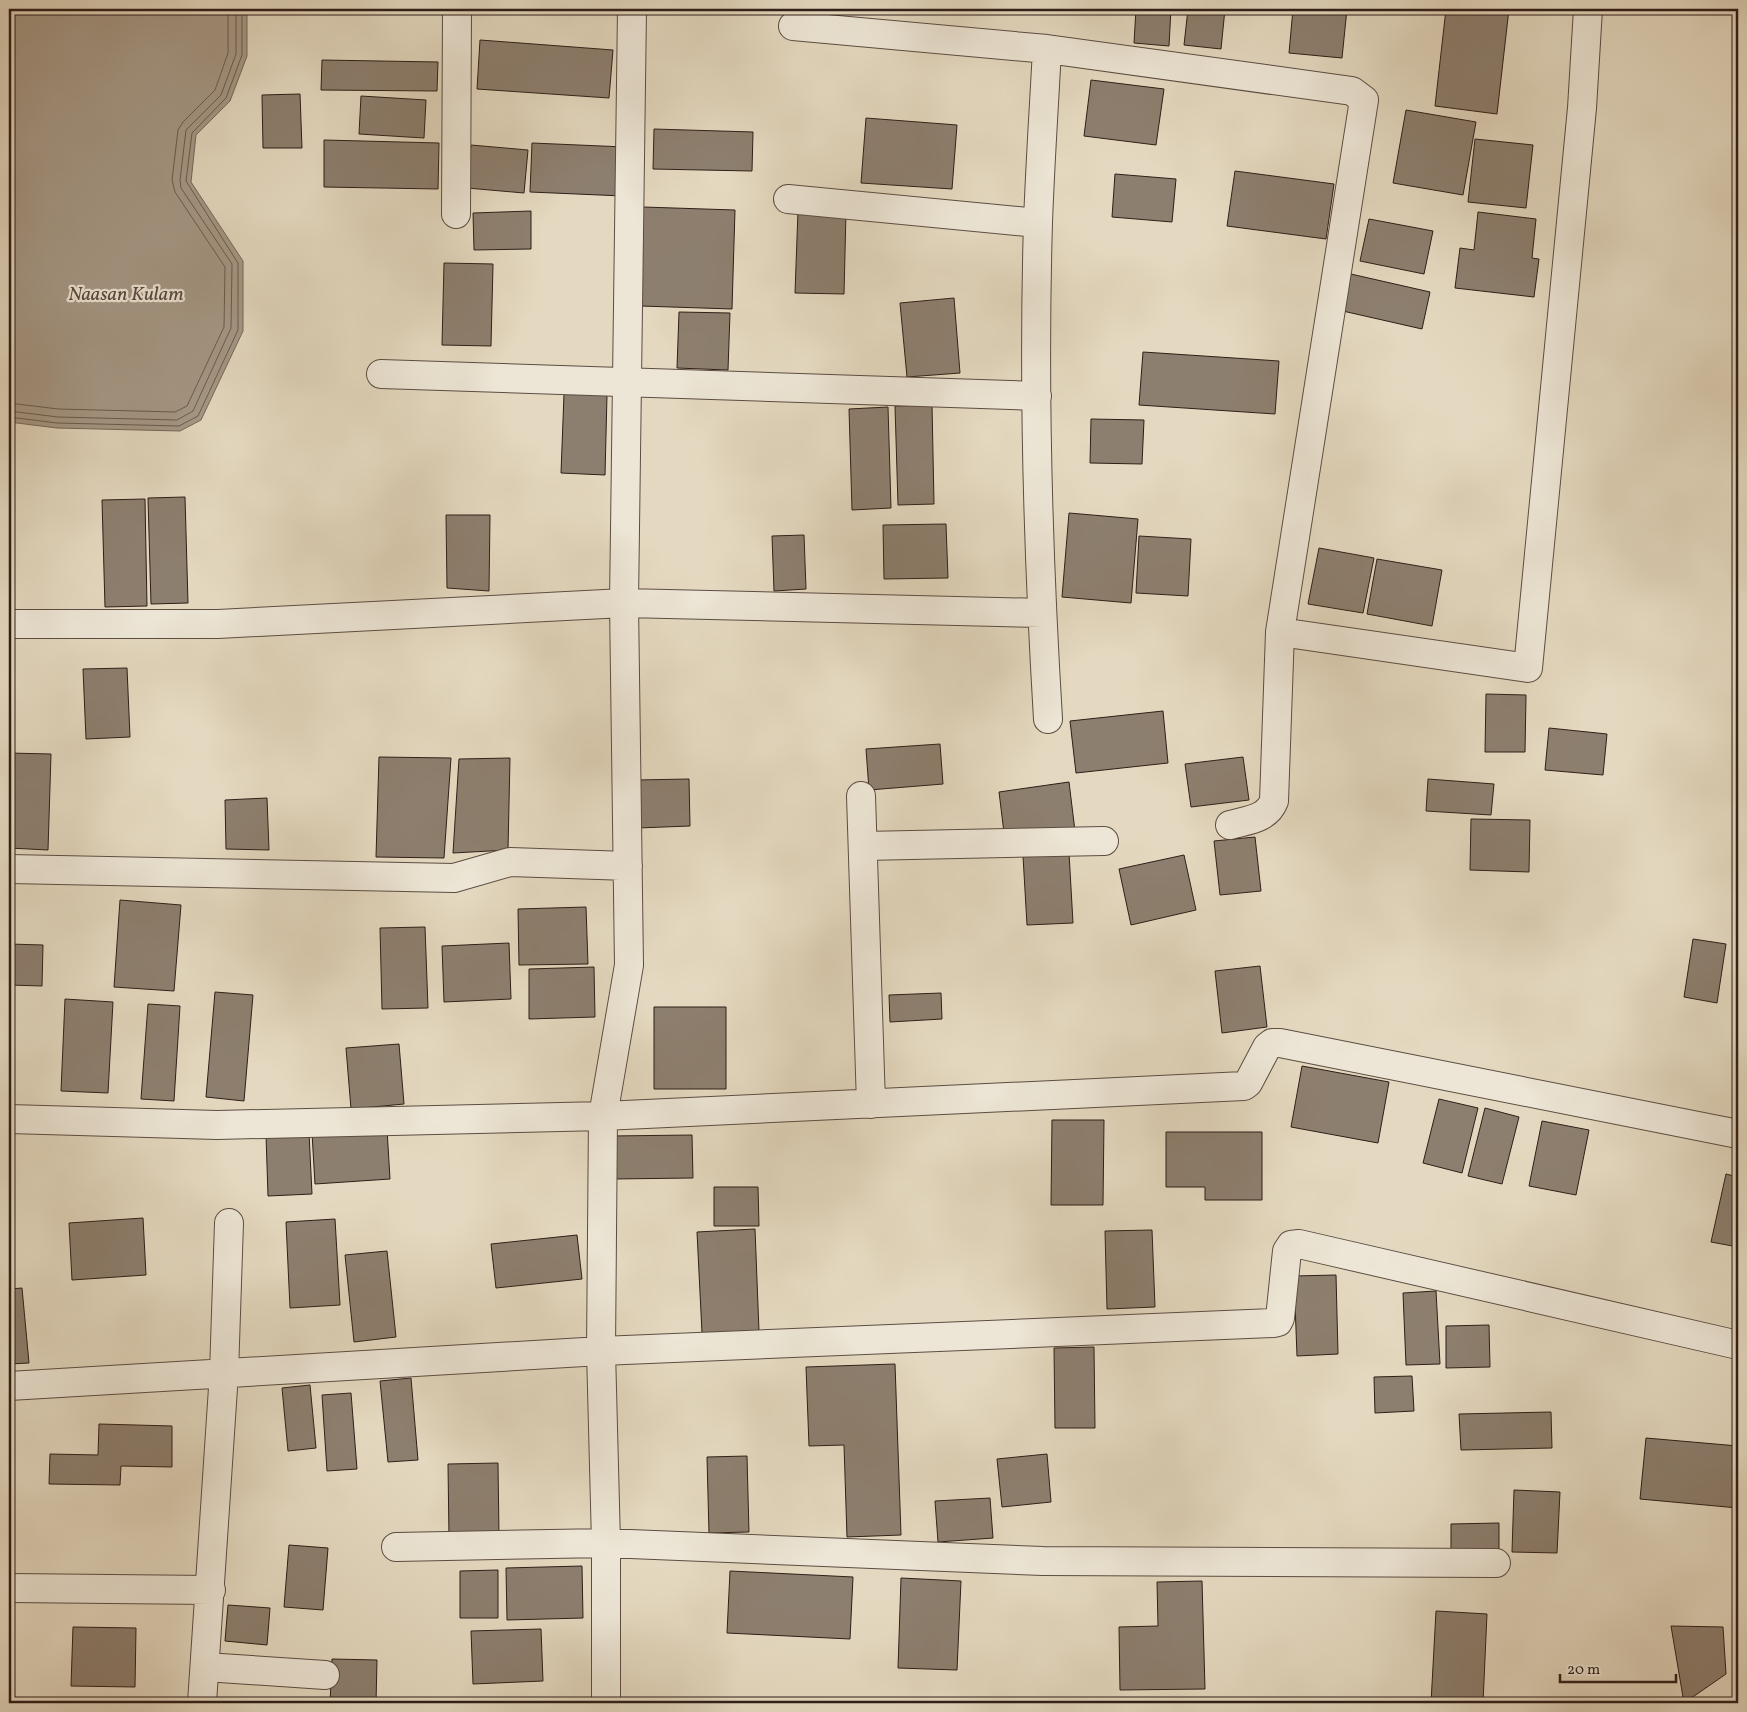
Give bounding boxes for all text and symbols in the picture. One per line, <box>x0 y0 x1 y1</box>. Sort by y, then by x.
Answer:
water label: Naasan Kulam <box>68 281 184 309</box>
scale bar <box>1560 1652 1676 1684</box>
text: 20 m <box>1567 1660 1600 1681</box>

